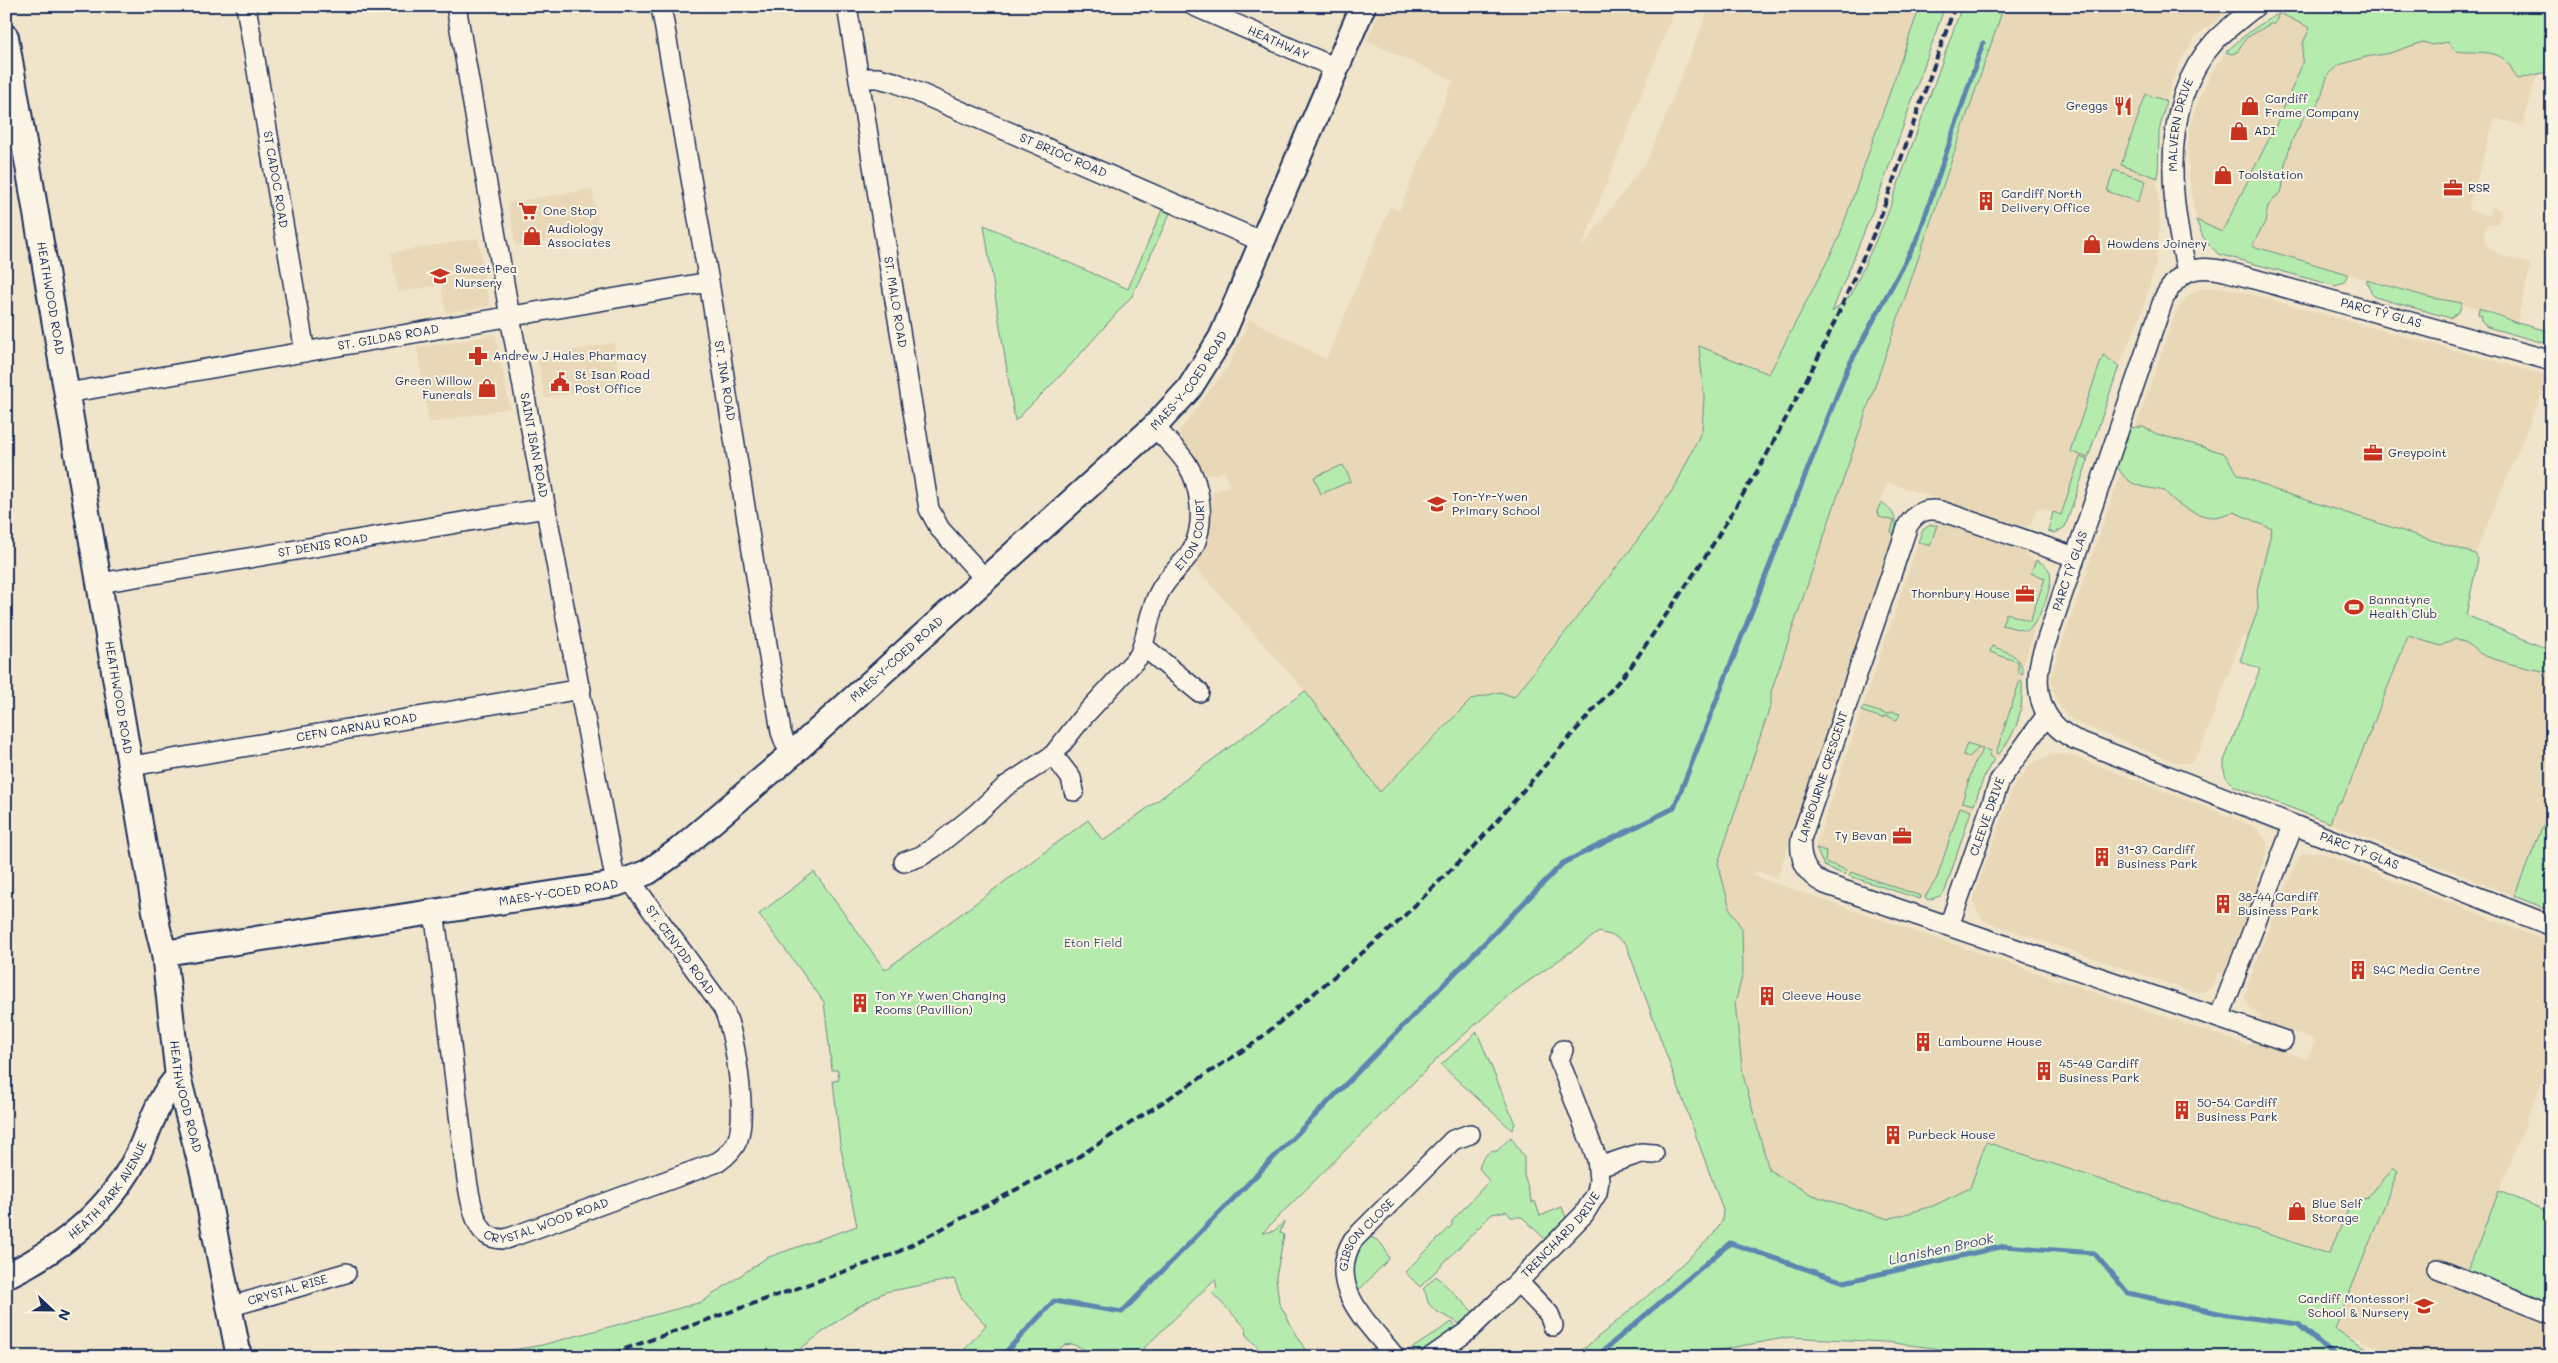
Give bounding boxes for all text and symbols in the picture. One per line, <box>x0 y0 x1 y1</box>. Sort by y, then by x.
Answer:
street label: HEATHWAY <box>1245 21 1312 62</box>
street label: MALVERN DRIVE <box>2164 75 2196 172</box>
place label: Cardiff Frame Company <box>2265 90 2359 120</box>
restaurant icon: Greggs <box>2112 95 2134 117</box>
shop icon: Cardiff Frame Company <box>2239 95 2261 117</box>
place label: Greggs <box>2066 97 2108 113</box>
shop icon: ADI <box>2228 120 2250 142</box>
place label: ADI <box>2254 122 2276 138</box>
street label: ST BRIOC ROAD <box>1018 129 1110 180</box>
street label: ST CADOC ROAD <box>260 130 293 229</box>
shop icon: Toolstation <box>2212 164 2234 186</box>
place label: Toolstation <box>2238 166 2303 182</box>
office icon: RSR <box>2442 177 2464 199</box>
place label: RSR <box>2468 179 2490 195</box>
place label: Cardiff North Delivery Office <box>2001 185 2090 215</box>
building icon: Cardiff North Delivery Office <box>1975 190 1997 212</box>
supermarket icon: One Stop <box>517 200 539 222</box>
place label: One Stop <box>543 202 597 218</box>
place label: Audiology Associates <box>547 220 611 250</box>
shop icon: Audiology Associates <box>521 225 543 247</box>
shop icon: Howdens Joinery <box>2081 233 2103 255</box>
place label: Howdens Joinery <box>2107 235 2207 251</box>
street label: HEATHWOOD ROAD <box>34 240 69 356</box>
street label: ST. MALO ROAD <box>881 255 912 349</box>
place label: Sweet Pea Nursery <box>455 260 517 290</box>
school or university icon: Sweet Pea Nursery <box>429 265 451 287</box>
street label: PARC TŶ GLAS <box>2339 294 2424 331</box>
street label: ST. GILDAS ROAD <box>336 320 440 353</box>
street label: MAES-Y-COED ROAD <box>1146 328 1230 433</box>
street label: ST. INA ROAD <box>711 339 740 422</box>
pharmacy icon: Andrew J Hales Pharmacy <box>467 345 489 367</box>
place label: Andrew J Hales Pharmacy <box>493 347 647 363</box>
place label: St Isan Road Post Office <box>575 366 650 396</box>
public building icon: St Isan Road Post Office <box>549 371 571 393</box>
place label: Green Willow Funerals <box>395 372 472 402</box>
shop icon: Green Willow Funerals <box>476 377 498 399</box>
street label: SAINT ISAN ROAD <box>517 391 553 499</box>
office icon: Greypoint <box>2362 442 2384 464</box>
place label: Greypoint <box>2388 444 2447 460</box>
place label: Ton-Yr-Ywen Primary School <box>1452 488 1540 518</box>
school or university icon: Ton-Yr-Ywen Primary School <box>1426 493 1448 515</box>
street label: ETON COURT <box>1171 498 1207 573</box>
street label: PARC TŶ GLAS <box>2048 528 2090 613</box>
street label: ST DENIS ROAD <box>277 529 369 560</box>
office icon: Thornbury House <box>2014 583 2036 605</box>
place label: Thornbury House <box>1911 585 2010 601</box>
place label: Bannatyne Health Club <box>2369 591 2437 621</box>
sports icon: Bannatyne Health Club <box>2343 596 2365 618</box>
street label: MAES-Y-COED ROAD <box>846 612 946 705</box>
street label: HEATHWOOD ROAD <box>102 640 137 755</box>
street label: CEFN CARNAU ROAD <box>295 708 418 745</box>
street label: LAMBOURNE CRESCENT <box>1793 709 1851 844</box>
street label: CLEEVE DRIVE <box>1965 774 2008 858</box>
office icon: Ty Bevan <box>1891 825 1913 847</box>
place label: Ty Bevan <box>1835 827 1887 843</box>
street label: PARC TŶ GLAS <box>2318 827 2402 872</box>
place label: 31-37 Cardiff Business Park <box>2117 841 2197 871</box>
building icon: 31-37 Cardiff Business Park <box>2091 846 2113 868</box>
street label: MAES-Y-COED ROAD <box>498 875 619 909</box>
place label: 38-44 Cardiff Business Park <box>2238 888 2318 918</box>
building icon: 38-44 Cardiff Business Park <box>2212 893 2234 915</box>
street label: ST. CENYDD ROAD <box>643 901 719 997</box>
park label: Eton Field <box>1064 934 1122 950</box>
building icon: S4C Media Centre <box>2347 959 2369 981</box>
place label: S4C Media Centre <box>2373 961 2480 977</box>
building icon: Cleeve House <box>1756 985 1778 1007</box>
place label: Ton Yr Ywen Changing Rooms (Pavillion) <box>875 987 1006 1017</box>
place label: Cleeve House <box>1782 987 1862 1003</box>
building icon: Ton Yr Ywen Changing Rooms (Pavillion) <box>849 992 871 1014</box>
building icon: Lambourne House <box>1912 1031 1934 1053</box>
place label: Lambourne House <box>1938 1033 2042 1049</box>
street label: HEATHWOOD ROAD <box>167 1040 206 1154</box>
place label: 45-49 Cardiff Business Park <box>2059 1055 2139 1085</box>
building icon: 45-49 Cardiff Business Park <box>2033 1060 2055 1082</box>
place label: 50-54 Cardiff Business Park <box>2197 1094 2277 1124</box>
building icon: 50-54 Cardiff Business Park <box>2171 1099 2193 1121</box>
building icon: Purbeck House <box>1882 1124 1904 1146</box>
place label: Purbeck House <box>1908 1126 1996 1142</box>
street label: HEATH PARK AVENUE <box>64 1138 150 1242</box>
street label: TRENCHARD DRIVE <box>1517 1188 1603 1281</box>
street label: CRYSTAL WOOD ROAD <box>481 1193 610 1246</box>
street label: GIBSON CLOSE <box>1335 1194 1397 1272</box>
place label: Blue Self Storage <box>2312 1195 2362 1225</box>
shop icon: Blue Self Storage <box>2286 1200 2308 1222</box>
water label: Llanishen Brook <box>1887 1228 1996 1269</box>
street label: CRYSTAL RISE <box>245 1270 329 1308</box>
north arrow <box>28 1286 78 1336</box>
place label: Cardiff Montessori School & Nursery <box>2298 1290 2409 1320</box>
school or university icon: Cardiff Montessori School & Nursery <box>2413 1295 2435 1317</box>
text: N <box>54 1307 75 1324</box>

